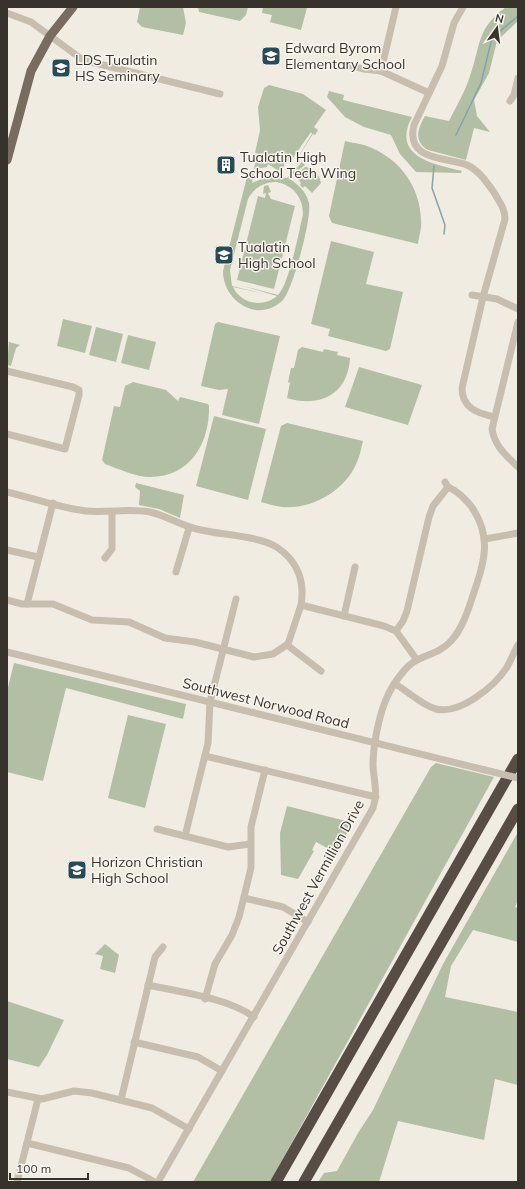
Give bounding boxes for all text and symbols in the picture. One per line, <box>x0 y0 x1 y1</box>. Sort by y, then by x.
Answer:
north arrow <box>477 8 517 48</box>
text: N <box>494 10 505 26</box>
place label: Edward Byrom Elementary School <box>285 39 405 73</box>
school or university icon: Edward Byrom Elementary School <box>260 45 282 67</box>
place label: LDS Tualatin HS Seminary <box>75 51 160 85</box>
school or university icon: LDS Tualatin HS Seminary <box>50 57 72 79</box>
place label: Tualatin High School Tech Wing <box>240 148 356 182</box>
building icon: Tualatin High School Tech Wing <box>215 154 237 176</box>
place label: Tualatin High School <box>238 238 316 272</box>
school or university icon: Tualatin High School <box>213 244 235 266</box>
street label: Southwest Norwood Road <box>181 674 351 732</box>
street label: Southwest Vermillion Drive <box>268 797 368 957</box>
place label: Horizon Christian High School <box>91 853 203 887</box>
school or university icon: Horizon Christian High School <box>66 859 88 881</box>
scale bar <box>10 1155 88 1181</box>
text: 100 m <box>16 1161 51 1176</box>

